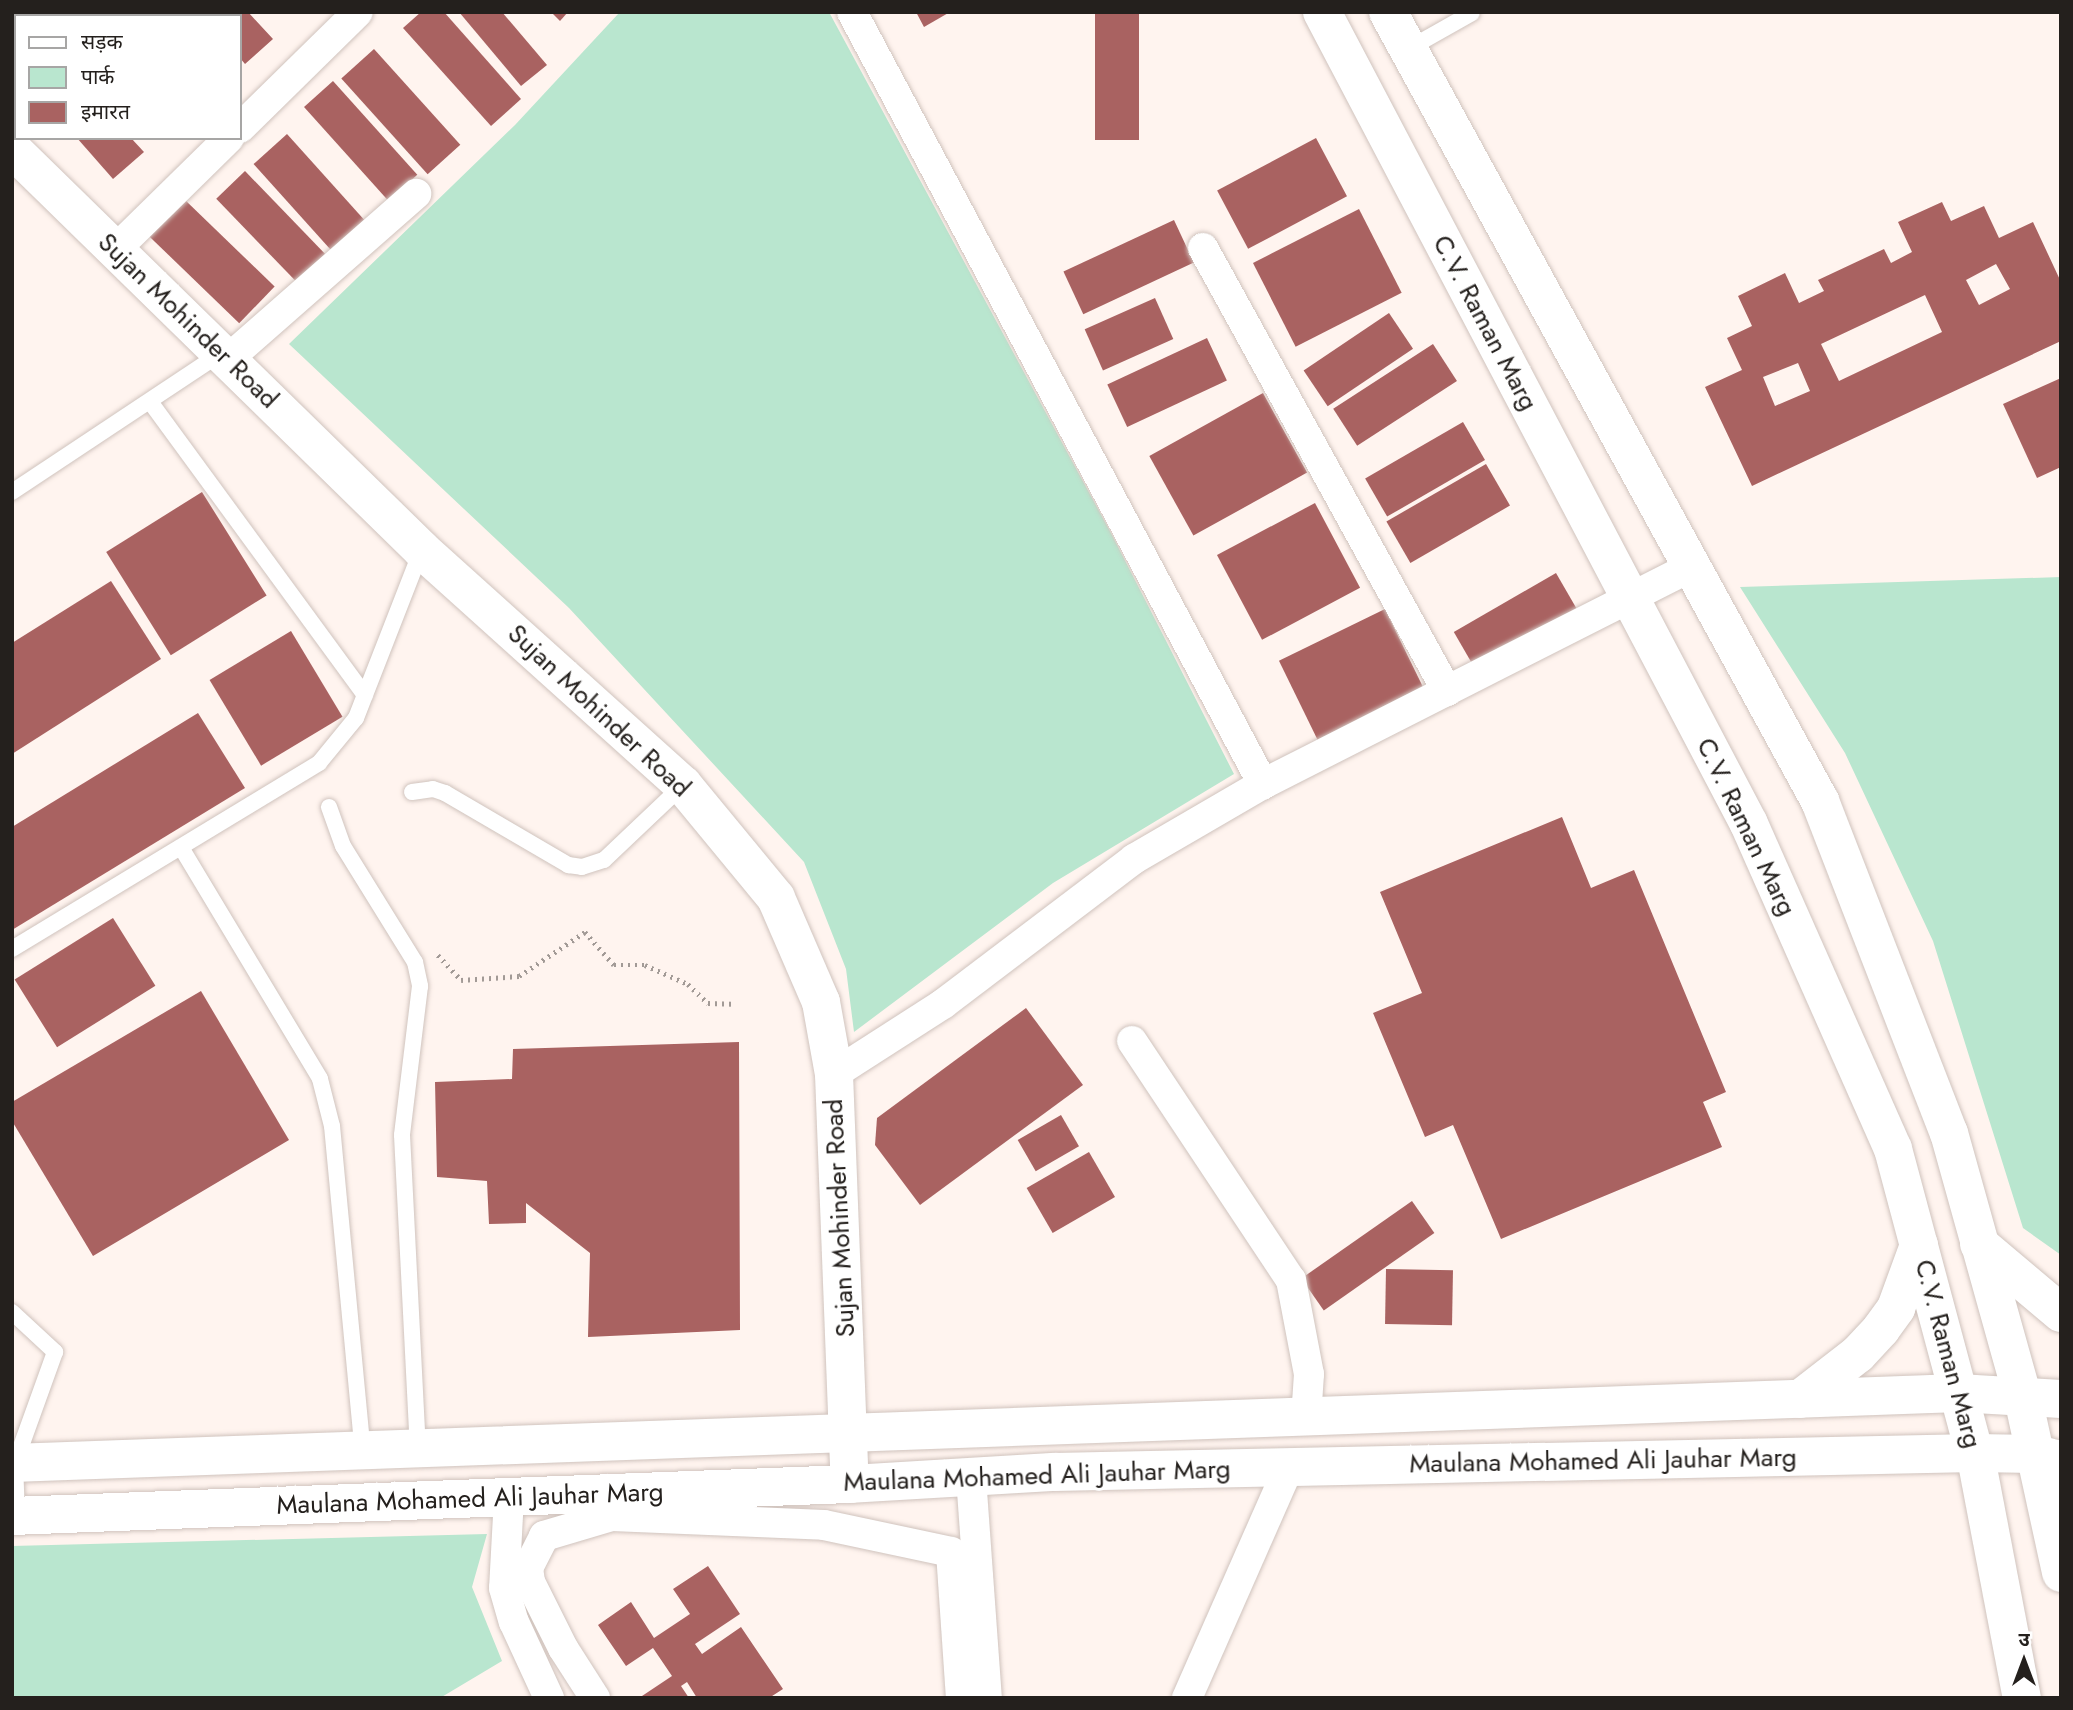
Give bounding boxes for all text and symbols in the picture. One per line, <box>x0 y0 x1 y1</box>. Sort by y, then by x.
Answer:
legend <box>14 14 242 140</box>
text: सड़क <box>81 27 123 57</box>
text: पार्क <box>81 62 115 92</box>
text: इमारत <box>81 97 130 127</box>
street label: Sujan Mohinder Road <box>91 227 285 415</box>
street label: C.V. Raman Marg <box>1426 230 1544 416</box>
street label: Sujan Mohinder Road <box>501 618 697 804</box>
street label: C.V. Raman Marg <box>1690 733 1802 921</box>
street label: Sujan Mohinder Road <box>818 1098 862 1338</box>
street label: C.V. Raman Marg <box>1908 1256 1988 1452</box>
street label: Maulana Mohamed Ali Jauhar Marg <box>1409 1442 1797 1480</box>
street label: Maulana Mohamed Ali Jauhar Marg <box>843 1454 1231 1498</box>
street label: Maulana Mohamed Ali Jauhar Marg <box>276 1477 664 1521</box>
north arrow <box>1989 1626 2059 1696</box>
text: उ <box>2018 1626 2030 1653</box>

